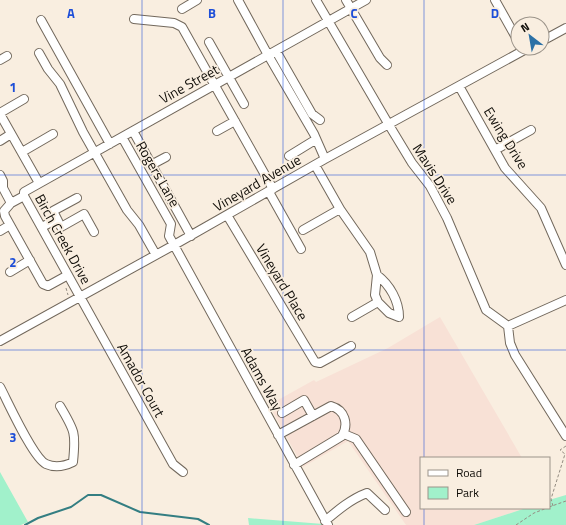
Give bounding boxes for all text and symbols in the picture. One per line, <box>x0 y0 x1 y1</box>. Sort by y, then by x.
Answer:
text: A <box>67 3 75 23</box>
text: B <box>208 3 216 23</box>
text: C <box>350 3 358 23</box>
text: D <box>491 3 499 23</box>
north arrow <box>510 16 550 56</box>
text: N <box>517 19 532 36</box>
street label: Vine Street <box>155 59 222 108</box>
text: 1 <box>9 77 17 97</box>
street label: Ewing Drive <box>479 103 534 173</box>
street label: Rogers Lane <box>131 137 186 211</box>
street label: Mavis Drive <box>408 139 463 208</box>
street label: Vineyard Avenue <box>209 149 305 216</box>
street label: Birch Creek Drive <box>30 190 97 288</box>
street label: Vineyard Place <box>251 239 314 324</box>
text: 2 <box>9 252 17 272</box>
street label: Amador Court <box>112 339 171 421</box>
street label: Adams Way <box>236 343 289 415</box>
text: 3 <box>9 427 17 447</box>
legend <box>420 457 550 509</box>
text: Road <box>456 463 482 482</box>
text: Park <box>456 483 479 502</box>

